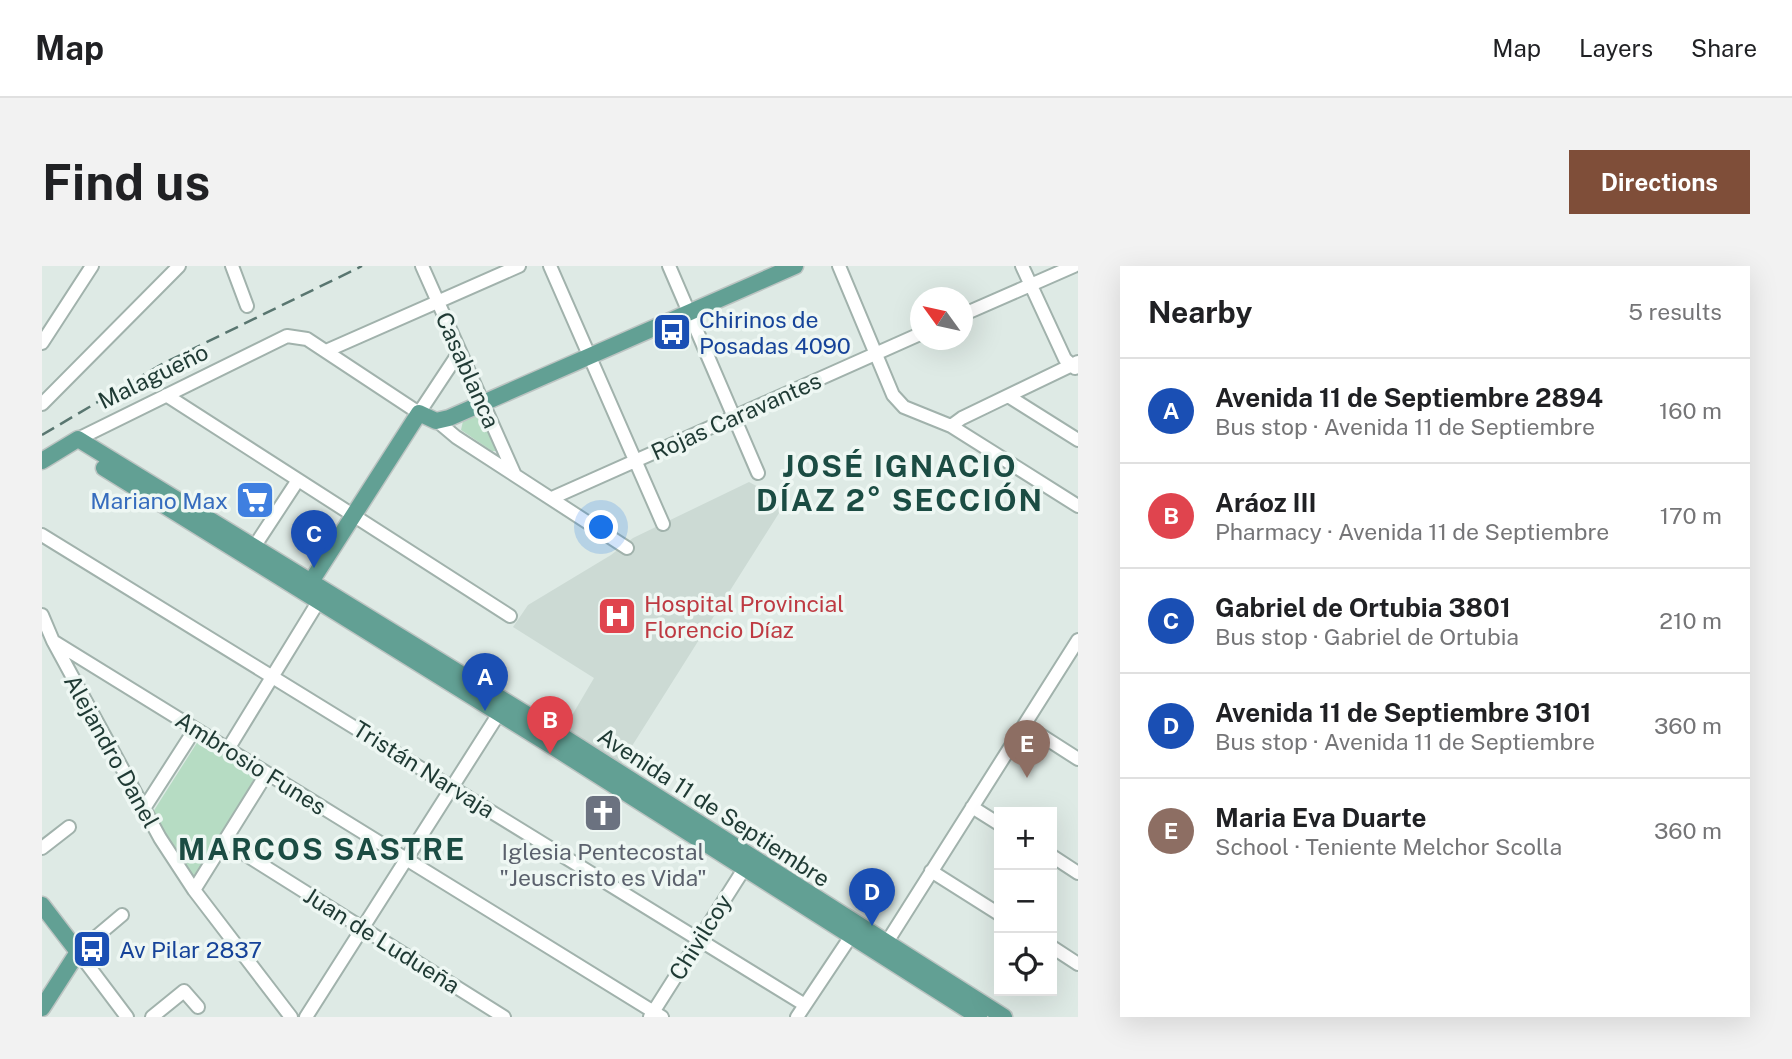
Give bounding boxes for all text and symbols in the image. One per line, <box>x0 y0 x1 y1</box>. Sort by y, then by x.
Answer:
text: Map <box>35 29 104 67</box>
text: Map <box>1492 34 1541 62</box>
text: Layers <box>1579 34 1653 62</box>
text: Share <box>1691 34 1757 62</box>
button: Directions <box>1569 150 1750 214</box>
text: Find us <box>42 153 210 211</box>
north arrow <box>910 287 973 350</box>
text: Nearby <box>1148 294 1252 330</box>
text: 5 results <box>1628 298 1722 325</box>
place label: Chirinos de Posadas 4090 <box>699 306 851 359</box>
street label: Casablanca <box>430 308 506 432</box>
bus stop icon: Chirinos de Posadas 4090 <box>651 311 693 353</box>
street label: Malagueño <box>94 338 212 414</box>
street label: Rojas Caravantes <box>647 366 825 466</box>
text: Avenida 11 de Septiembre 2894 <box>1215 382 1603 413</box>
text: A <box>1163 397 1179 424</box>
text: 160 m <box>1659 397 1722 424</box>
text: Bus stop · Avenida 11 de Septiembre <box>1215 413 1595 440</box>
district label: JOSÉ IGNACIO DÍAZ 2° SECCIÓN <box>756 448 1044 518</box>
supermarket icon: Mariano Max <box>234 479 276 521</box>
place label: Mariano Max <box>90 487 228 514</box>
text: Aráoz III <box>1215 487 1316 518</box>
text: B <box>1163 502 1179 529</box>
text: 170 m <box>1660 502 1722 529</box>
pin: C <box>291 510 337 568</box>
your location <box>584 510 618 544</box>
text: Pharmacy · Avenida 11 de Septiembre <box>1215 518 1609 545</box>
place label: Hospital Provincial Florencio Díaz <box>644 590 844 643</box>
text: Gabriel de Ortubia 3801 <box>1215 592 1511 623</box>
hospital icon: Hospital Provincial Florencio Díaz <box>596 595 638 637</box>
text: C <box>1163 607 1179 634</box>
text: 210 m <box>1659 607 1722 634</box>
text: Bus stop · Gabriel de Ortubia <box>1215 623 1519 650</box>
pin: A <box>462 653 508 711</box>
street label: Alejandro Danel <box>59 670 165 832</box>
pin: B <box>527 696 573 754</box>
text: Avenida 11 de Septiembre 3101 <box>1215 697 1591 728</box>
street label: Ambrosio Funes <box>171 706 331 820</box>
text: D <box>1163 712 1179 739</box>
text: 360 m <box>1654 712 1722 739</box>
street label: Tristán Narvaja <box>348 715 500 823</box>
pin: E <box>1004 720 1050 778</box>
street label: Avenida 11 de Septiembre <box>593 722 835 892</box>
text: Bus stop · Avenida 11 de Septiembre <box>1215 728 1595 755</box>
church icon: Iglesia Pentecostal "Jeuscristo es Vida" <box>582 792 624 834</box>
text: Maria Eva Duarte <box>1215 802 1426 833</box>
map controls <box>994 807 1057 996</box>
button: + <box>994 807 1057 870</box>
text: E <box>1164 817 1178 844</box>
text: 360 m <box>1654 817 1722 844</box>
district label: MARCOS SASTRE <box>178 831 466 867</box>
text: School · Teniente Melchor Scolla <box>1215 833 1562 860</box>
place label: Iglesia Pentecostal "Jeuscristo es Vida" <box>499 838 707 891</box>
pin: D <box>849 868 895 926</box>
button: − <box>994 870 1057 933</box>
street label: Juan de Ludueña <box>299 881 465 999</box>
street label: Chivilcoy <box>663 889 737 985</box>
bus stop icon: Av Pilar 2837 <box>71 928 113 970</box>
button: locate <box>994 933 1057 996</box>
place label: Av Pilar 2837 <box>119 936 262 963</box>

